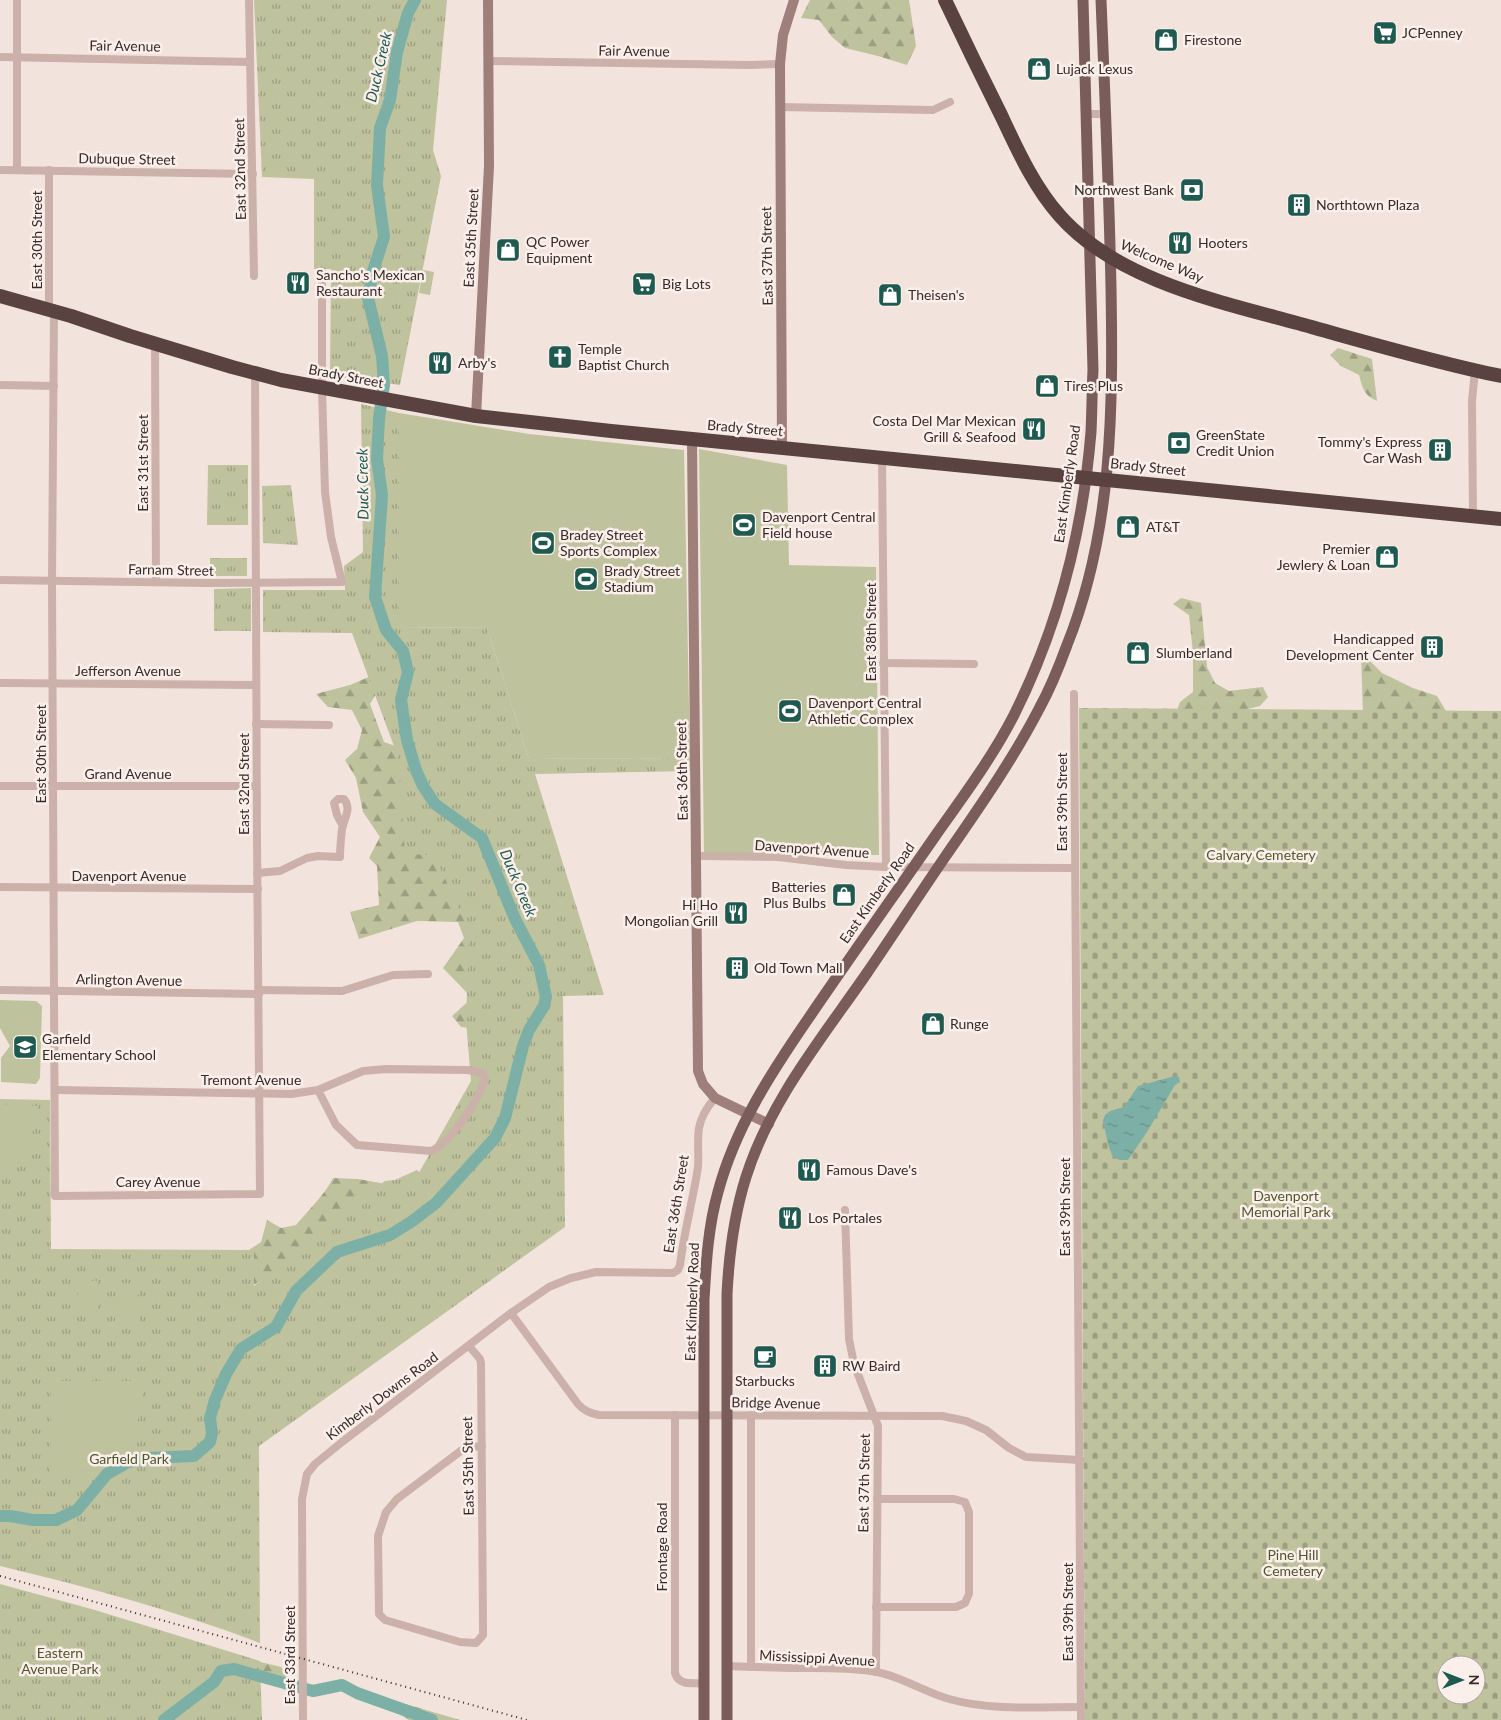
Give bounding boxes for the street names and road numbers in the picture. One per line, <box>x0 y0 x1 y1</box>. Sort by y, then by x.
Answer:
street label: Fair Avenue <box>89 36 161 55</box>
street label: Fair Avenue <box>598 41 670 60</box>
street label: East 32nd Street <box>230 118 249 220</box>
street label: Dubuque Street <box>78 149 176 168</box>
street label: East 35th Street <box>459 188 482 288</box>
street label: East 30th Street <box>28 190 45 290</box>
street label: East 37th Street <box>757 206 776 306</box>
street label: Welcome Way <box>1118 235 1207 286</box>
street label: Brady Street <box>307 360 385 391</box>
street label: East 31st Street <box>134 414 151 512</box>
street label: Brady Street <box>706 416 784 439</box>
street label: East Kimberly Road <box>1050 424 1083 544</box>
street label: Brady Street <box>1109 454 1187 479</box>
street label: Farnam Street <box>128 560 214 579</box>
street label: East 38th Street <box>862 582 879 682</box>
street label: Jefferson Avenue <box>75 662 181 679</box>
street label: East 30th Street <box>32 704 49 804</box>
street label: East 36th Street <box>672 721 691 821</box>
street label: East 32nd Street <box>235 733 252 835</box>
street label: East 39th Street <box>1053 752 1070 852</box>
street label: Grand Avenue <box>84 765 172 782</box>
street label: Davenport Avenue <box>754 836 870 861</box>
street label: East Kimberly Road <box>836 839 918 946</box>
street label: Davenport Avenue <box>72 867 186 884</box>
street label: Arlington Avenue <box>76 970 182 989</box>
street label: Tremont Avenue <box>201 1071 301 1088</box>
street label: East 36th Street <box>659 1154 692 1254</box>
street label: East 39th Street <box>1056 1157 1073 1257</box>
street label: Carey Avenue <box>116 1173 200 1190</box>
street label: East Kimberly Road <box>681 1242 702 1362</box>
street label: Kimberly Downs Road <box>322 1348 441 1443</box>
street label: Bridge Avenue <box>731 1393 821 1412</box>
street label: East 35th Street <box>458 1416 477 1516</box>
street label: East 37th Street <box>854 1433 873 1533</box>
street label: Frontage Road <box>653 1503 670 1591</box>
street label: East 39th Street <box>1059 1562 1076 1662</box>
street label: East 33rd Street <box>281 1606 298 1704</box>
street label: Mississippi Avenue <box>759 1646 875 1669</box>

